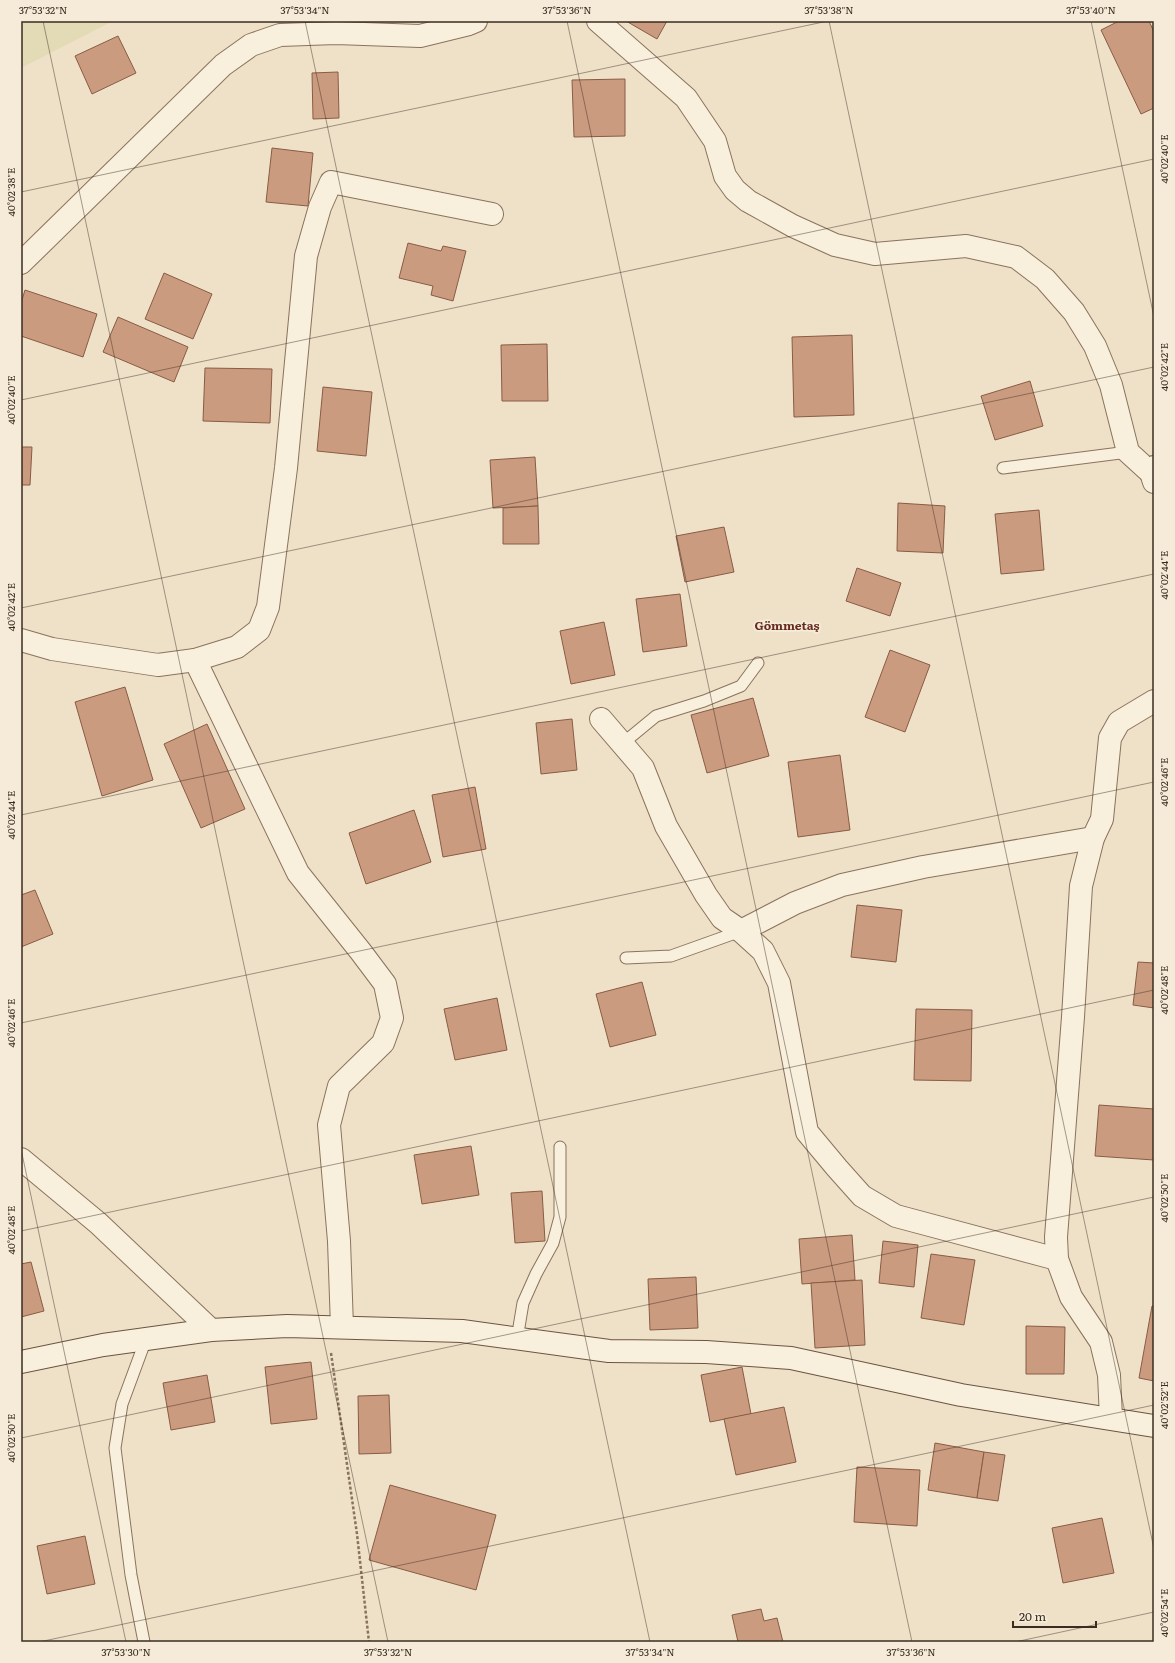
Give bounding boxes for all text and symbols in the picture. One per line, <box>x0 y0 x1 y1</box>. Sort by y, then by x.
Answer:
text: 37°53'32"N <box>19 2 67 17</box>
text: 37°53'34"N <box>280 2 330 17</box>
text: 37°53'36"N <box>542 2 592 17</box>
text: 37°53'38"N <box>804 2 854 17</box>
text: 37°53'40"N <box>1066 2 1116 17</box>
text: 40°02'40"E <box>1156 134 1171 184</box>
text: 40°02'38"E <box>3 168 18 216</box>
text: 40°02'42"E <box>1156 343 1171 391</box>
text: 40°02'40"E <box>3 375 18 425</box>
text: 40°02'44"E <box>1156 551 1171 599</box>
text: 40°02'42"E <box>3 583 18 631</box>
district label: Gömmetaş <box>754 616 820 634</box>
text: 40°02'46"E <box>1156 758 1171 806</box>
text: 40°02'44"E <box>3 791 18 839</box>
text: 40°02'48"E <box>1156 966 1171 1014</box>
text: 40°02'46"E <box>3 999 18 1047</box>
text: 40°02'50"E <box>1156 1174 1171 1222</box>
text: 40°02'48"E <box>3 1206 18 1254</box>
text: 40°02'52"E <box>1156 1381 1171 1429</box>
text: 40°02'50"E <box>3 1414 18 1462</box>
text: 40°02'54"E <box>1156 1589 1171 1637</box>
scale bar <box>1013 1603 1096 1629</box>
text: 20 m <box>1019 1607 1046 1625</box>
text: 37°53'30"N <box>101 1644 151 1659</box>
text: 37°53'32"N <box>364 1644 412 1659</box>
text: 37°53'34"N <box>625 1644 675 1659</box>
text: 37°53'36"N <box>886 1644 936 1659</box>

